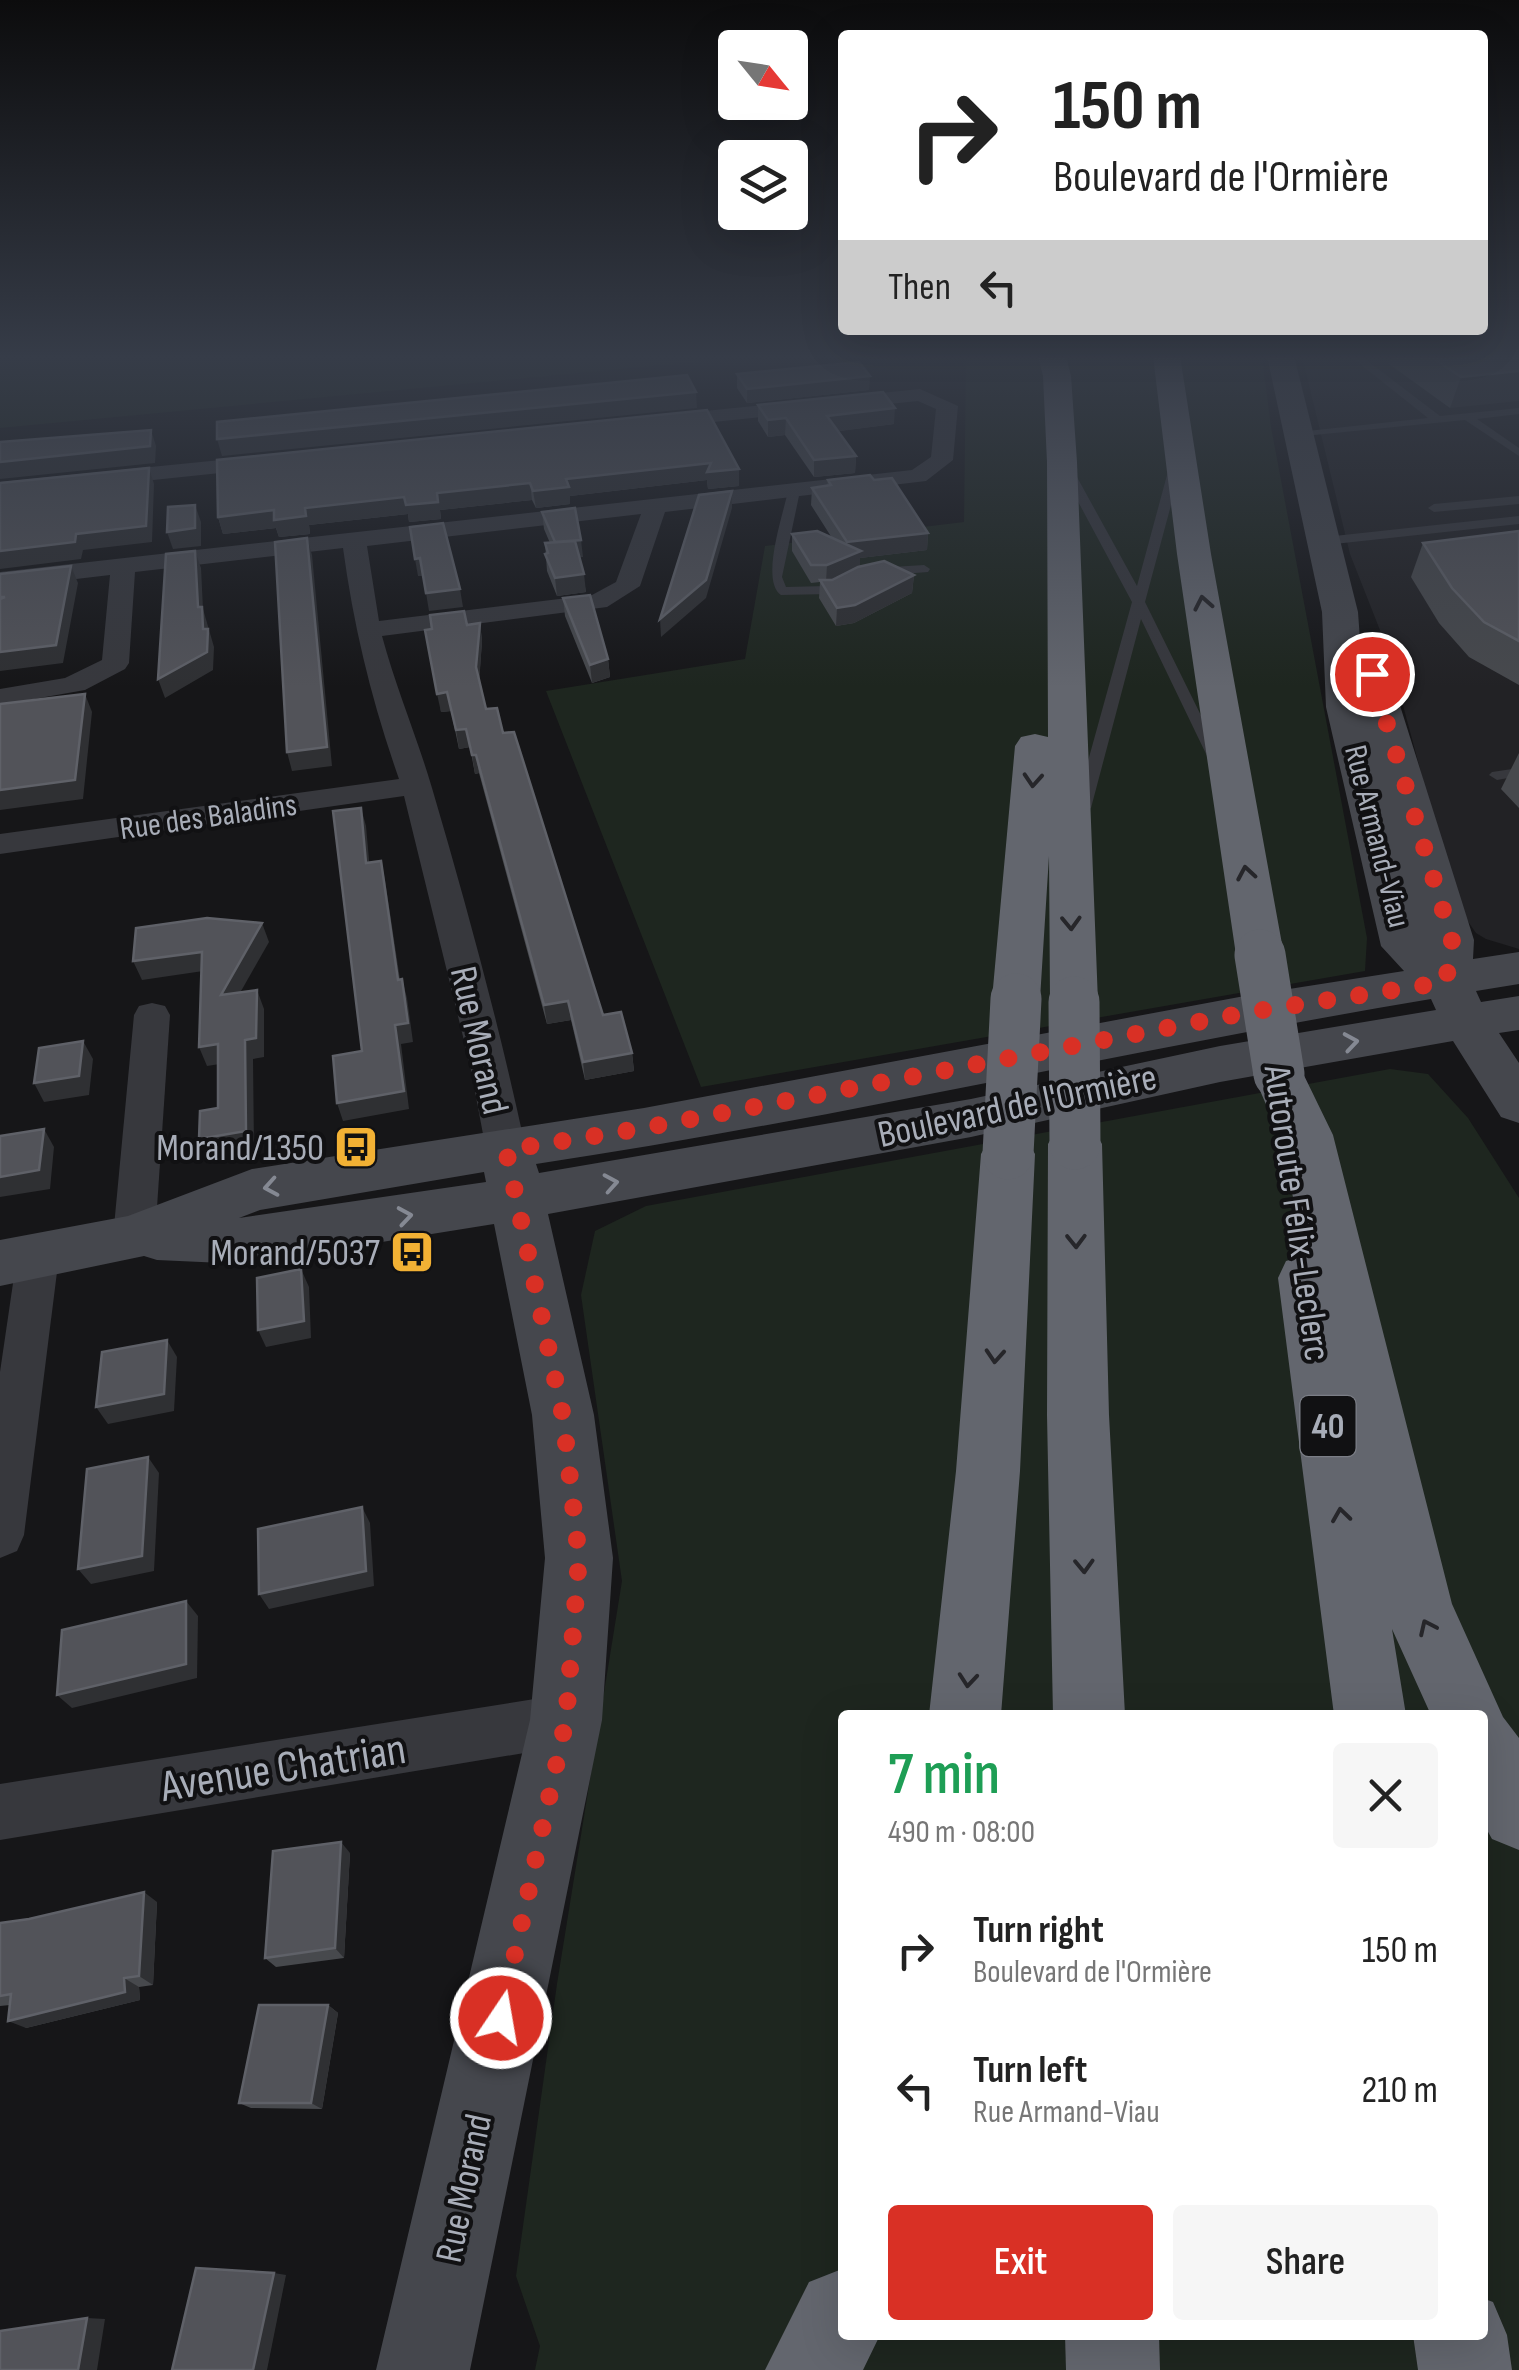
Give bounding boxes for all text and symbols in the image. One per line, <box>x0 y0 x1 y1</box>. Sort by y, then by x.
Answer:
north arrow <box>718 30 808 120</box>
map controls <box>718 30 808 230</box>
text: 150 m <box>1053 65 1202 149</box>
icon: right <box>888 70 1018 200</box>
button: layers <box>718 140 808 230</box>
text: Boulevard de l'Ormière <box>1053 150 1389 205</box>
icon: left <box>971 260 1026 315</box>
text: Then <box>888 265 951 310</box>
one-way arrow <box>1193 594 1214 611</box>
pin <box>1330 632 1415 717</box>
icon: arrive <box>1345 647 1400 702</box>
street label: Rue Armand-Viau <box>1335 741 1418 932</box>
one-way arrow <box>1022 773 1044 789</box>
street label: Rue des Baladins <box>117 786 299 849</box>
one-way arrow <box>1236 865 1257 882</box>
one-way arrow <box>1061 915 1082 931</box>
street label: Rue Morand <box>440 962 517 1119</box>
one-way arrow <box>1343 1033 1359 1054</box>
street label: Boulevard de l'Ormière <box>874 1055 1161 1158</box>
street label: Autoroute Félix-Leclerc <box>1253 1062 1340 1364</box>
bus stop icon: Morand/1350 <box>333 1124 379 1170</box>
place label: Morand/1350 <box>156 1126 324 1171</box>
one-way arrow <box>603 1173 619 1194</box>
one-way arrow <box>263 1176 279 1197</box>
one-way arrow <box>396 1207 413 1228</box>
bus stop icon: Morand/5037 <box>389 1229 435 1275</box>
place label: Morand/5037 <box>210 1231 380 1276</box>
one-way arrow <box>1065 1234 1087 1250</box>
one-way arrow <box>985 1349 1006 1365</box>
road number: 40 <box>1300 1396 1356 1456</box>
one-way arrow <box>1332 1506 1353 1523</box>
one-way arrow <box>1073 1558 1094 1574</box>
one-way arrow <box>1419 1619 1439 1637</box>
one-way arrow <box>958 1673 979 1689</box>
street label: Avenue Chatrian <box>156 1722 410 1815</box>
text: 7 min <box>888 1739 1000 1811</box>
button: close <box>1333 1743 1438 1848</box>
text: 490 m · 08:00 <box>888 1813 1035 1852</box>
text: Turn right <box>973 1908 1104 1953</box>
icon: right <box>888 1923 943 1978</box>
text: 150 m <box>1362 1928 1438 1973</box>
text: Boulevard de l'Ormière <box>973 1953 1212 1992</box>
position arrow <box>449 1966 553 2070</box>
text: Turn left <box>973 2048 1087 2093</box>
icon: left <box>888 2063 943 2118</box>
text: 210 m <box>1362 2068 1438 2113</box>
text: Rue Armand-Viau <box>973 2093 1160 2132</box>
street label: Rue Morand <box>427 2110 502 2266</box>
button: Exit <box>888 2205 1153 2320</box>
button: Share <box>1173 2205 1438 2320</box>

